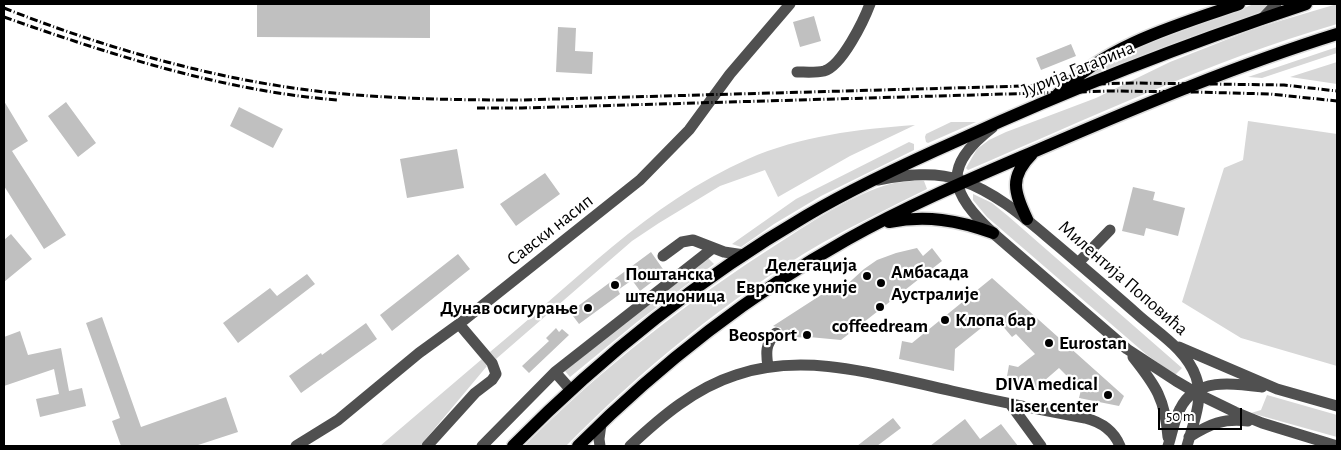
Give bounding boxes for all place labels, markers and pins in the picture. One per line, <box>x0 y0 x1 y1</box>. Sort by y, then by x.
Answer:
place label: Делегација Европске уније <box>736 254 857 298</box>
place label: Амбасада Аустралије <box>891 261 979 305</box>
place label: Поштанска штедионица <box>625 263 725 307</box>
marker: Делегација Европске уније <box>861 270 873 282</box>
marker: Амбасада Аустралије <box>875 277 887 289</box>
marker: Поштанска штедионица <box>609 279 621 291</box>
place label: Дунав осигурање <box>440 297 578 319</box>
marker: coffeedream <box>874 301 886 313</box>
marker: Дунав осигурање <box>582 302 594 314</box>
place label: Клопа бар <box>955 309 1036 331</box>
marker: Клопа бар <box>939 314 951 326</box>
place label: coffeedream <box>832 315 928 337</box>
place label: Beosport <box>728 324 797 346</box>
marker: Beosport <box>801 329 813 341</box>
place label: Eurostan <box>1059 332 1127 354</box>
marker: Eurostan <box>1043 337 1055 349</box>
place label: DIVA medical laser center <box>995 373 1098 417</box>
marker: DIVA medical laser center <box>1102 389 1114 401</box>

